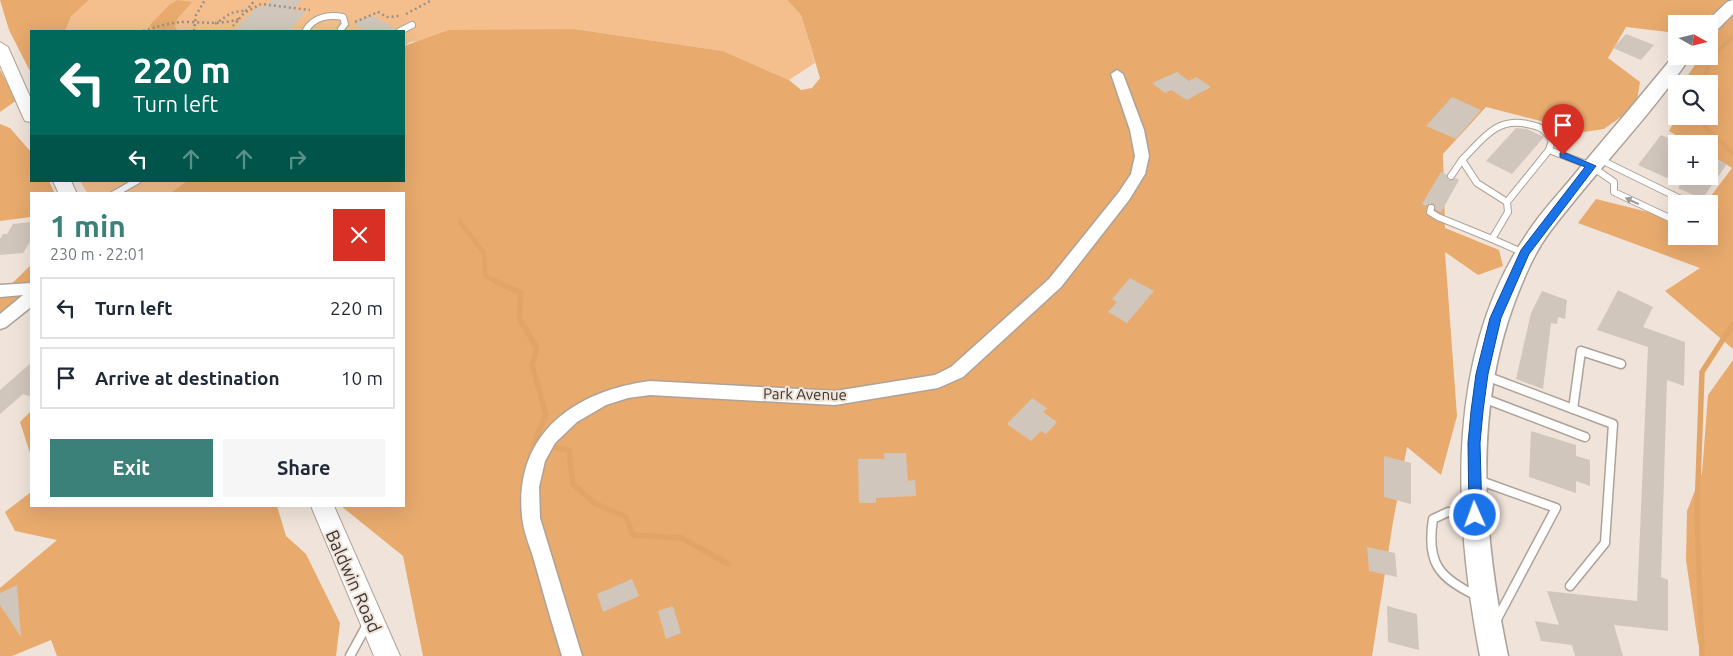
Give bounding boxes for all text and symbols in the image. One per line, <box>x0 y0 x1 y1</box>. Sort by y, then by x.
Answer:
north arrow <box>1668 15 1718 65</box>
map controls <box>1668 15 1718 245</box>
icon: left <box>50 50 115 115</box>
text: 220 m <box>133 50 231 90</box>
button: search <box>1668 75 1718 125</box>
text: Turn left <box>133 91 218 116</box>
pin <box>1542 104 1584 155</box>
icon: arrive <box>1549 111 1577 139</box>
button: + <box>1668 135 1718 185</box>
icon: left <box>124 145 152 173</box>
icon: ahead <box>177 145 205 173</box>
icon: ahead <box>230 145 258 173</box>
icon: right <box>283 145 311 173</box>
button: − <box>1668 195 1718 245</box>
one-way arrow <box>1625 197 1639 205</box>
text: 1 min <box>50 209 126 243</box>
button: close <box>333 209 385 261</box>
text: 230 m · 22:01 <box>50 245 146 263</box>
icon: left <box>52 294 80 322</box>
text: Turn left <box>95 297 173 319</box>
text: 220 m <box>330 297 383 319</box>
icon: arrive <box>52 364 80 392</box>
text: Arrive at destination <box>95 367 280 389</box>
text: 10 m <box>341 367 383 389</box>
street label: Park Avenue <box>763 385 847 403</box>
button: Exit <box>50 439 213 497</box>
button: Share <box>223 439 385 497</box>
position arrow <box>1448 488 1500 540</box>
street label: Baldwin Road <box>322 527 386 635</box>

